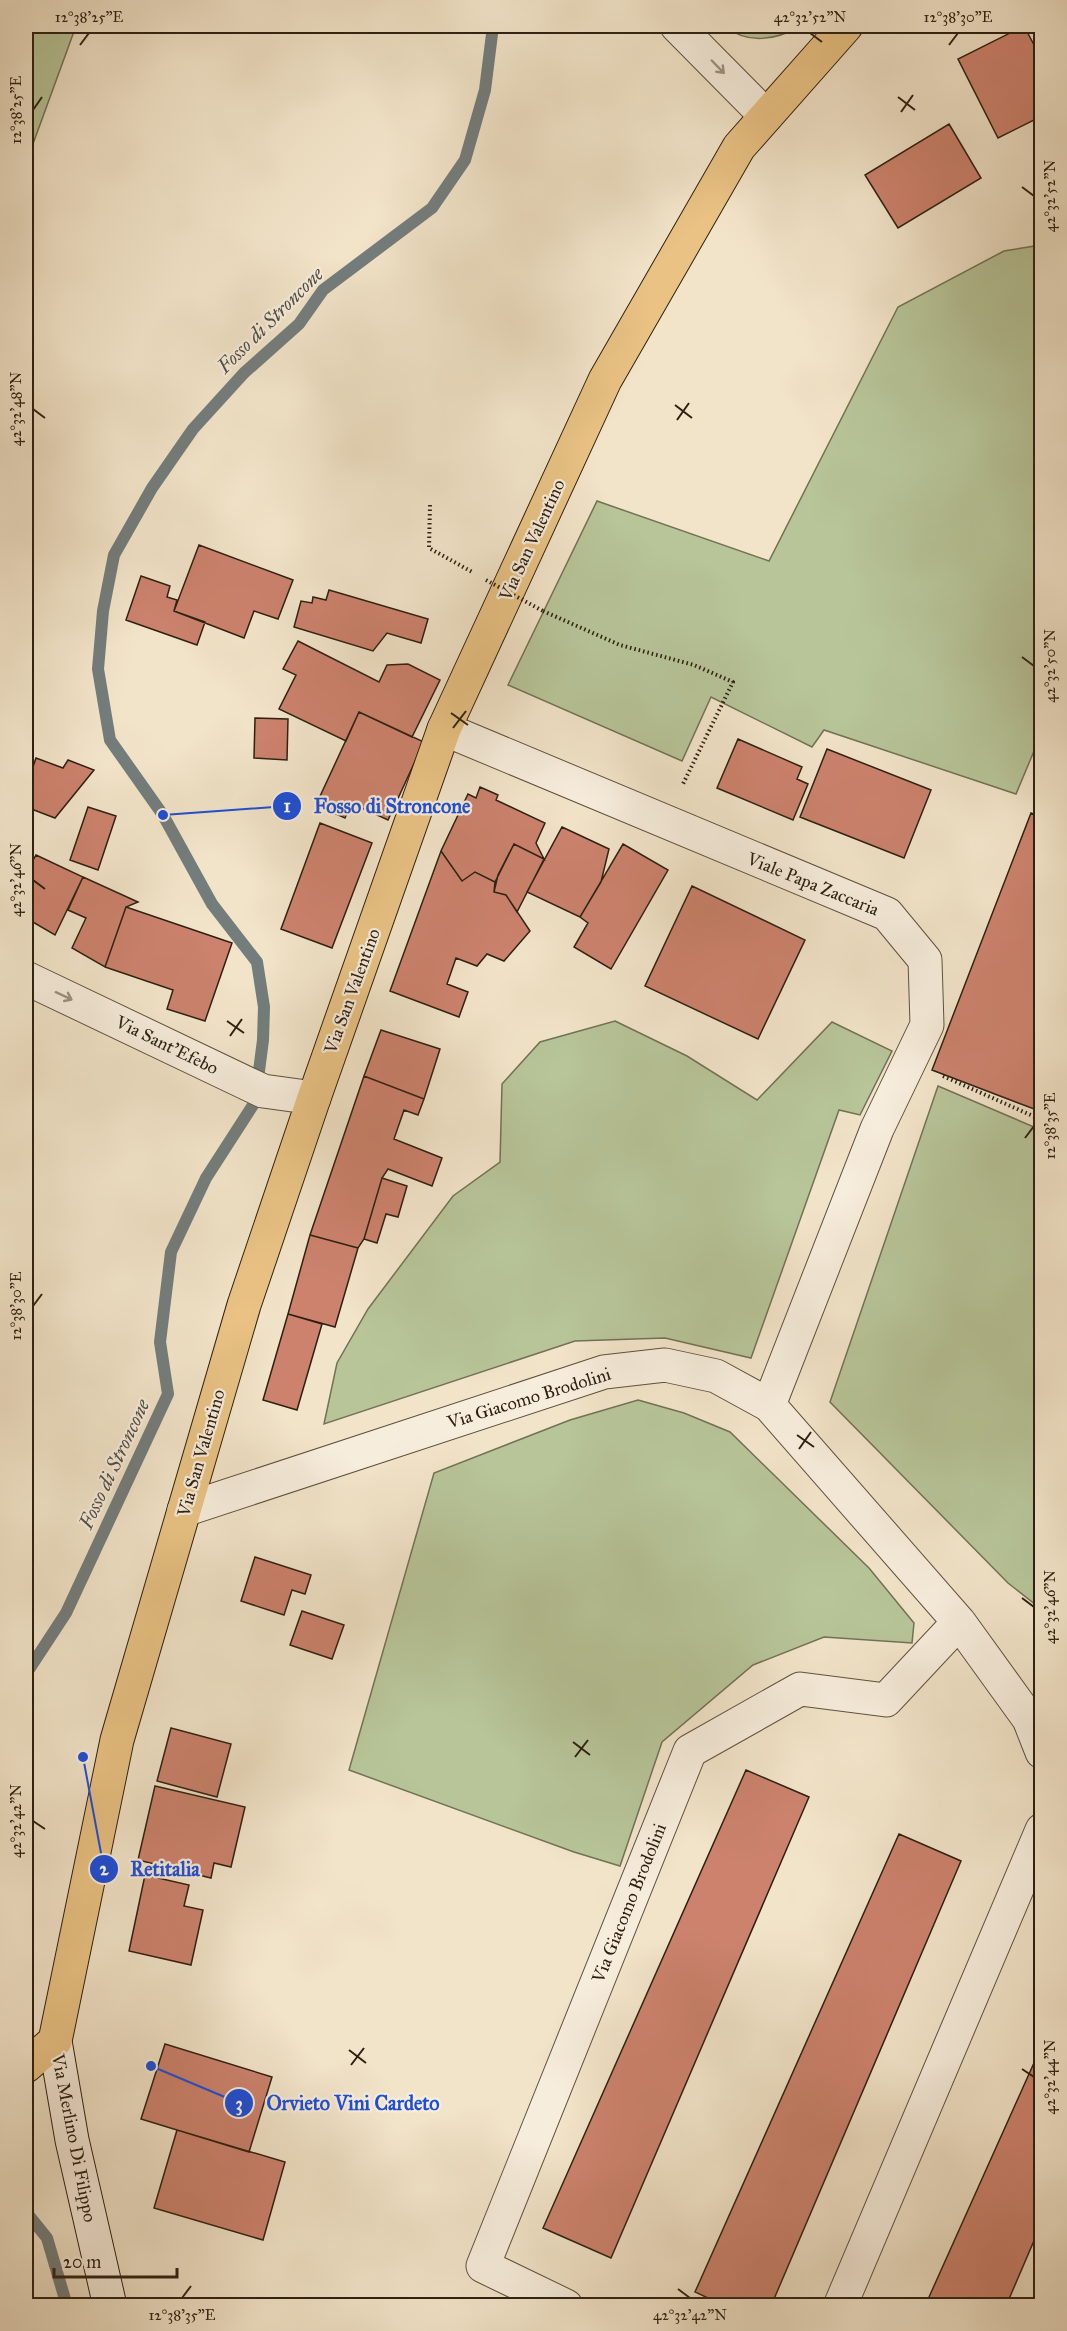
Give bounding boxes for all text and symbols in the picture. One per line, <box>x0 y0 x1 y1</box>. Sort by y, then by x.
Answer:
text: 12°38'25"E <box>55 8 123 26</box>
text: 42°32'52"N <box>774 8 846 26</box>
text: 12°38'30"E <box>924 8 993 26</box>
one-way arrow <box>711 60 726 75</box>
text: 12°38'25"E <box>7 76 25 144</box>
text: 42°32'52"N <box>1041 160 1059 232</box>
water label: Fosso di Stroncone <box>211 262 328 379</box>
text: 42°32'48"N <box>7 372 25 446</box>
street label: Via San Valentino <box>494 476 570 605</box>
text: 42°32'50"N <box>1041 629 1059 703</box>
callout: Fosso di Stroncone <box>272 787 482 825</box>
text: Fosso di Stroncone <box>314 794 471 818</box>
text: 1 <box>283 795 291 817</box>
text: 42°32'46"N <box>7 843 25 917</box>
street label: Viale Papa Zaccaria <box>743 847 882 921</box>
street label: Via San Valentino <box>319 925 385 1057</box>
one-way arrow <box>55 991 73 1003</box>
street label: Via Sant'Efebo <box>111 1010 222 1079</box>
text: 12°38'35"E <box>1041 1092 1059 1160</box>
text: 12°38'30"E <box>7 1271 25 1340</box>
street label: Via Giacomo Brodolini <box>444 1363 613 1434</box>
street label: Via San Valentino <box>172 1387 230 1520</box>
water label: Fosso di Stroncone <box>73 1395 155 1534</box>
text: 42°32'46"N <box>1041 1570 1059 1644</box>
text: 42°32'42"N <box>7 1784 25 1858</box>
street label: Via Giacomo Brodolini <box>587 1820 671 1987</box>
callout: Retitalia <box>89 1850 212 1888</box>
text: Retitalia <box>130 1857 200 1881</box>
text: 2 <box>100 1858 110 1880</box>
text: 42°32'44"N <box>1041 2039 1059 2114</box>
street label: Via Merlino Di Filippo <box>47 2051 101 2224</box>
callout: Orvieto Vini Cardeto <box>224 2084 451 2122</box>
text: Orvieto Vini Cardeto <box>266 2091 440 2115</box>
text: 3 <box>235 2093 243 2116</box>
scale bar <box>54 2241 177 2279</box>
text: 20 m <box>63 2251 101 2273</box>
text: 12°38'35"E <box>148 2306 216 2324</box>
text: 42°32'42"N <box>653 2306 727 2324</box>

